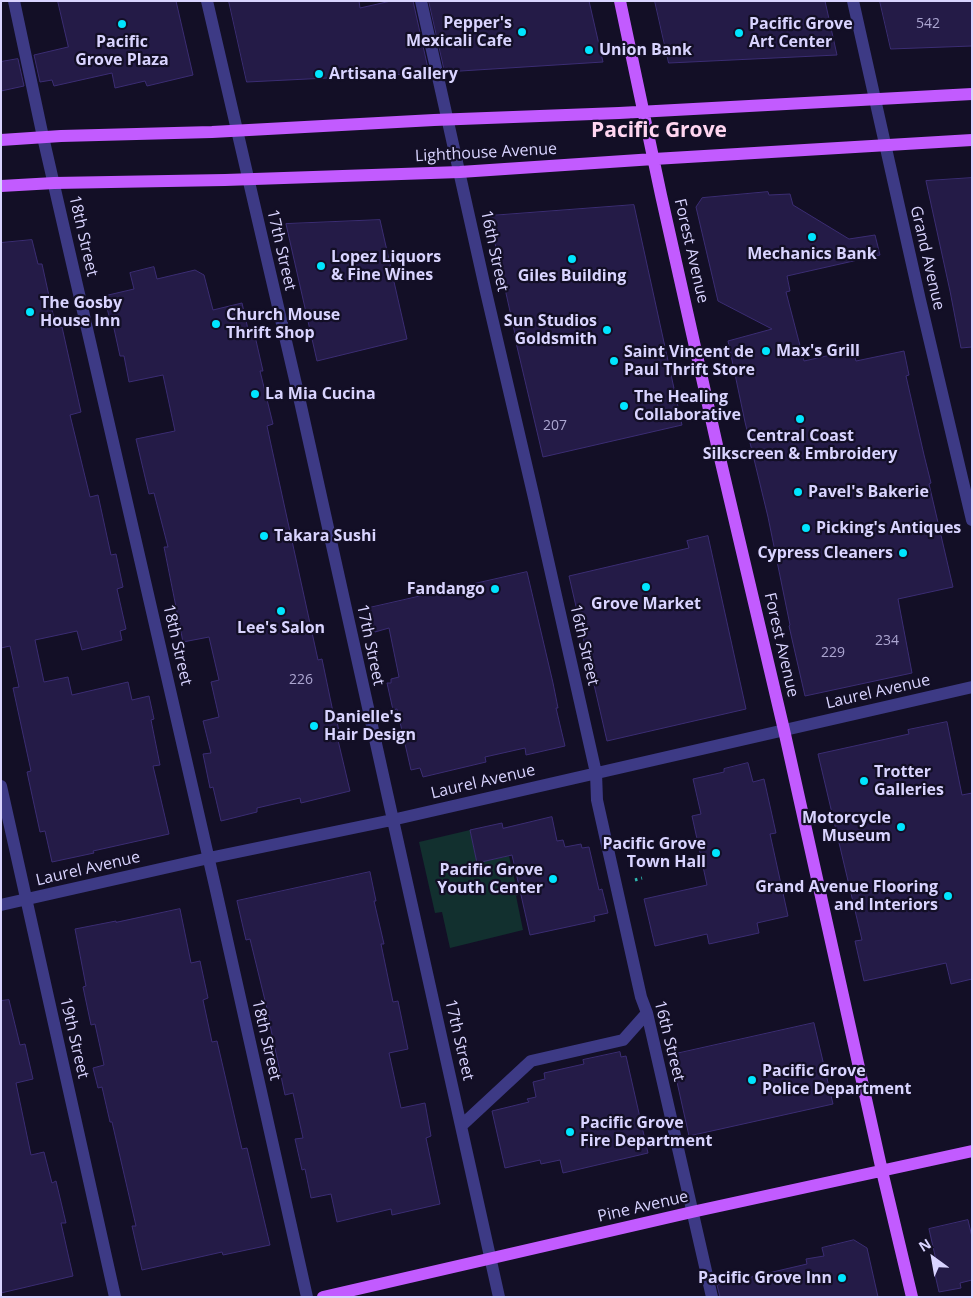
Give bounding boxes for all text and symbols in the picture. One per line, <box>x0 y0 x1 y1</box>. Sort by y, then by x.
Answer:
place label: Pepper's Mexicali Cafe <box>406 13 512 51</box>
place label: Pacific Grove Art Center <box>749 14 853 52</box>
house number: 542 <box>916 16 940 32</box>
marker: Pacific Grove Plaza <box>116 18 128 30</box>
marker: Pepper's Mexicali Cafe <box>516 26 528 38</box>
marker: Pacific Grove Art Center <box>733 27 745 39</box>
place label: Pacific Grove Plaza <box>75 32 169 70</box>
place label: Union Bank <box>599 40 692 60</box>
marker: Union Bank <box>583 44 595 56</box>
place label: Artisana Gallery <box>329 64 458 84</box>
marker: Artisana Gallery <box>313 68 325 80</box>
district label: Pacific Grove <box>591 118 727 144</box>
street label: Lighthouse Avenue <box>414 140 558 166</box>
street label: 18th Street <box>64 194 102 278</box>
street label: Forest Avenue <box>670 197 712 305</box>
street label: Grand Avenue <box>906 204 948 312</box>
street label: 17th Street <box>262 208 300 292</box>
street label: 16th Street <box>476 209 512 293</box>
marker: Mechanics Bank <box>806 231 818 243</box>
place label: Mechanics Bank <box>747 244 877 264</box>
place label: Lopez Liquors & Fine Wines <box>331 247 441 285</box>
marker: Giles Building <box>566 253 578 265</box>
marker: Lopez Liquors & Fine Wines <box>315 260 327 272</box>
place label: Giles Building <box>518 266 626 286</box>
place label: The Gosby House Inn <box>40 293 122 331</box>
place label: Church Mouse Thrift Shop <box>226 305 340 343</box>
marker: The Gosby House Inn <box>24 306 36 318</box>
place label: Sun Studios Goldsmith <box>504 311 597 349</box>
marker: Church Mouse Thrift Shop <box>210 318 222 330</box>
marker: Sun Studios Goldsmith <box>601 324 613 336</box>
place label: Max's Grill <box>776 341 860 361</box>
place label: Saint Vincent de Paul Thrift Store <box>624 342 755 380</box>
marker: Max's Grill <box>760 345 772 357</box>
marker: Saint Vincent de Paul Thrift Store <box>608 355 620 367</box>
place label: La Mia Cucina <box>265 384 376 404</box>
place label: The Healing Collaborative <box>634 387 741 425</box>
marker: La Mia Cucina <box>249 388 261 400</box>
marker: The Healing Collaborative <box>618 400 630 412</box>
marker: Central Coast Silkscreen & Embroidery <box>794 413 806 425</box>
house number: 207 <box>543 418 567 434</box>
place label: Central Coast Silkscreen & Embroidery <box>703 426 897 464</box>
place label: Pavel's Bakerie <box>808 482 929 502</box>
marker: Pavel's Bakerie <box>792 486 804 498</box>
place label: Picking's Antiques <box>816 518 961 538</box>
marker: Picking's Antiques <box>800 522 812 534</box>
place label: Takara Sushi <box>274 526 376 546</box>
marker: Takara Sushi <box>258 530 270 542</box>
place label: Cypress Cleaners <box>757 543 893 563</box>
marker: Cypress Cleaners <box>897 547 909 559</box>
place label: Fandango <box>407 579 485 599</box>
marker: Grove Market <box>640 581 652 593</box>
marker: Fandango <box>489 583 501 595</box>
street label: Forest Avenue <box>760 591 802 699</box>
place label: Grove Market <box>591 594 701 614</box>
street label: 18th Street <box>158 603 196 687</box>
street label: 17th Street <box>352 603 388 687</box>
street label: 16th Street <box>565 603 603 687</box>
marker: Lee's Salon <box>275 605 287 617</box>
place label: Lee's Salon <box>237 618 325 638</box>
house number: 234 <box>875 633 899 649</box>
house number: 229 <box>821 645 845 661</box>
street label: Laurel Avenue <box>824 671 932 713</box>
house number: 226 <box>289 672 313 688</box>
place label: Danielle's Hair Design <box>324 707 416 745</box>
marker: Danielle's Hair Design <box>308 720 320 732</box>
street label: Laurel Avenue <box>429 761 537 803</box>
place label: Trotter Galleries <box>874 762 944 800</box>
marker: Trotter Galleries <box>858 775 870 787</box>
place label: Motorcycle Museum <box>802 808 891 846</box>
marker: Motorcycle Museum <box>895 821 907 833</box>
place label: Pacific Grove Town Hall <box>602 834 706 872</box>
marker: Pacific Grove Town Hall <box>710 847 722 859</box>
street label: Laurel Avenue <box>34 848 142 890</box>
place label: Pacific Grove Youth Center <box>437 860 543 898</box>
marker: Pacific Grove Youth Center <box>547 873 559 885</box>
place label: Grand Avenue Flooring and Interiors <box>755 877 938 915</box>
marker: Grand Avenue Flooring and Interiors <box>942 890 954 902</box>
street label: 19th Street <box>55 996 93 1080</box>
street label: 18th Street <box>247 998 285 1082</box>
street label: 17th Street <box>440 998 478 1082</box>
street label: 16th Street <box>650 999 688 1083</box>
place label: Pacific Grove Police Department <box>762 1061 911 1099</box>
marker: Pacific Grove Police Department <box>746 1074 758 1086</box>
place label: Pacific Grove Fire Department <box>580 1113 712 1151</box>
marker: Pacific Grove Fire Department <box>564 1126 576 1138</box>
street label: Pine Avenue <box>596 1187 690 1227</box>
north arrow <box>908 1233 958 1283</box>
text: N <box>915 1234 935 1256</box>
place label: Pacific Grove Inn <box>698 1268 832 1288</box>
marker: Pacific Grove Inn <box>836 1272 848 1284</box>

